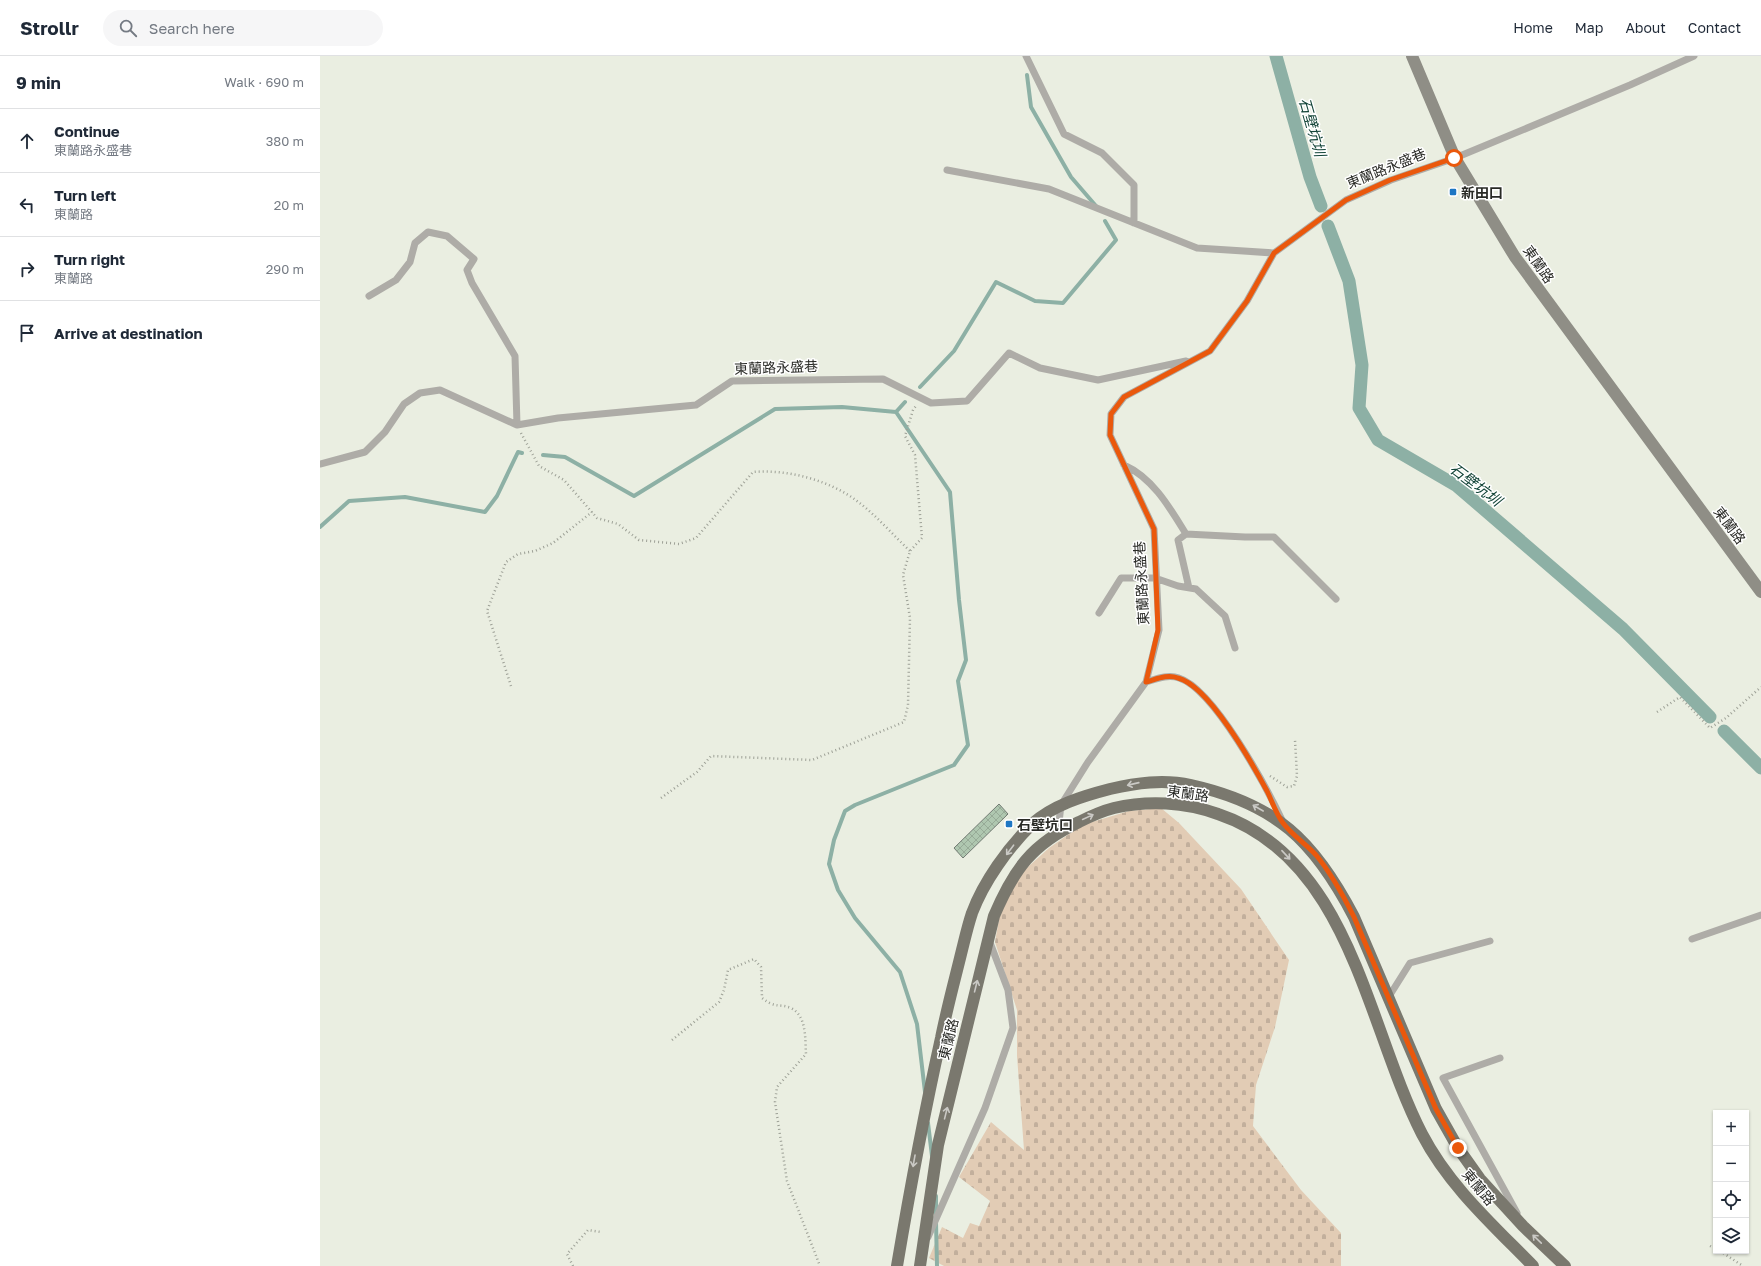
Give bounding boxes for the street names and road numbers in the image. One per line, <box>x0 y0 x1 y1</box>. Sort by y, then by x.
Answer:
street label: 東蘭路永盛巷 <box>1344 144 1428 192</box>
street label: 東蘭路 <box>1520 242 1558 286</box>
street label: 東蘭路永盛巷 <box>734 357 818 377</box>
street label: 東蘭路 <box>1711 503 1749 547</box>
street label: 東蘭路永盛巷 <box>1130 541 1152 625</box>
street label: 東蘭路 <box>1166 782 1210 804</box>
street label: 東蘭路 <box>935 1017 961 1061</box>
street label: 東蘭路 <box>1459 1165 1499 1209</box>

